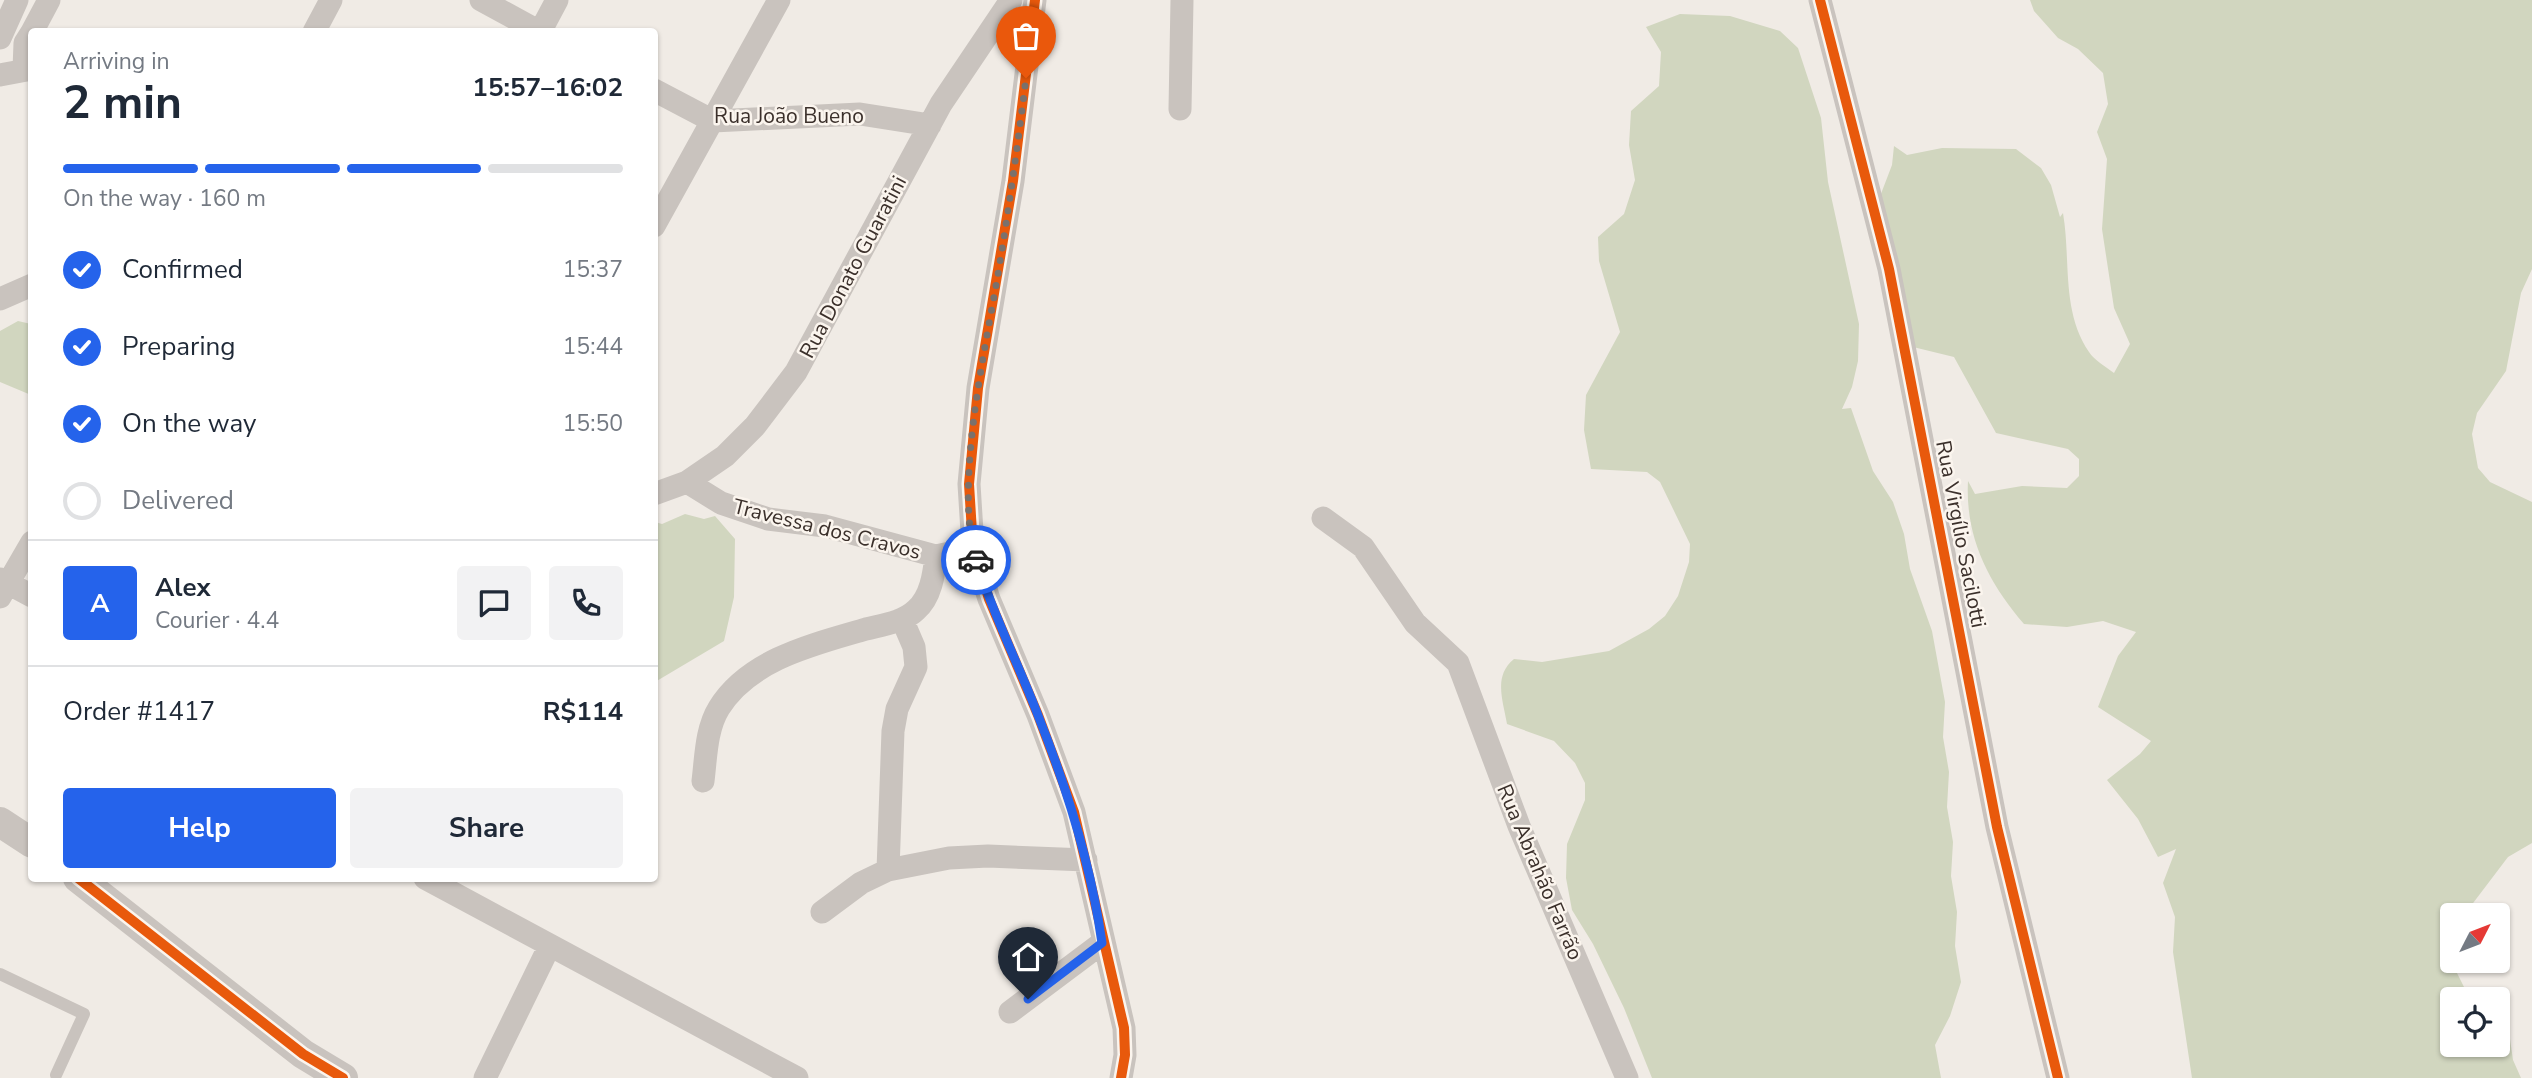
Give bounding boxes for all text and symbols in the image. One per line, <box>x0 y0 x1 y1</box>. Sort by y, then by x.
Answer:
pin <box>996 6 1056 78</box>
icon: bag <box>1007 17 1045 55</box>
text: Arriving in <box>63 46 170 77</box>
text: 15:57–16:02 <box>472 70 623 105</box>
text: 2 min <box>63 71 182 134</box>
street label: Rua João Bueno <box>714 102 864 130</box>
street label: Rua Donato Guaratini <box>793 171 913 363</box>
text: On the way · 160 m <box>63 183 266 214</box>
icon: check <box>63 251 101 289</box>
text: Confirmed <box>122 252 243 287</box>
text: 15:37 <box>563 254 623 285</box>
icon: check <box>63 328 101 366</box>
text: Preparing <box>122 329 235 364</box>
text: 15:44 <box>563 331 623 362</box>
icon: check <box>63 405 101 443</box>
text: On the way <box>122 406 256 441</box>
text: 15:50 <box>563 408 623 439</box>
street label: Rua Virgílio Sacilotti <box>1929 438 1993 630</box>
text: Delivered <box>122 483 234 518</box>
street label: Travessa dos Cravos <box>730 492 924 566</box>
courier <box>941 525 1011 595</box>
icon: car <box>957 541 995 579</box>
button: chat <box>457 566 531 640</box>
button: phone <box>549 566 623 640</box>
text: Alex <box>155 570 211 605</box>
text: A <box>90 586 110 621</box>
text: Courier · 4.4 <box>155 605 279 636</box>
text: Order #1417 <box>63 694 215 729</box>
text: R$114 <box>543 694 623 729</box>
street label: Rua Abrahão Farrão <box>1490 780 1590 964</box>
button: Help <box>63 788 336 868</box>
button: Share <box>350 788 623 868</box>
north arrow <box>2440 903 2510 973</box>
map controls <box>2440 903 2510 1057</box>
pin <box>998 927 1058 999</box>
icon: home <box>1009 938 1047 976</box>
button: locate <box>2440 987 2510 1057</box>

